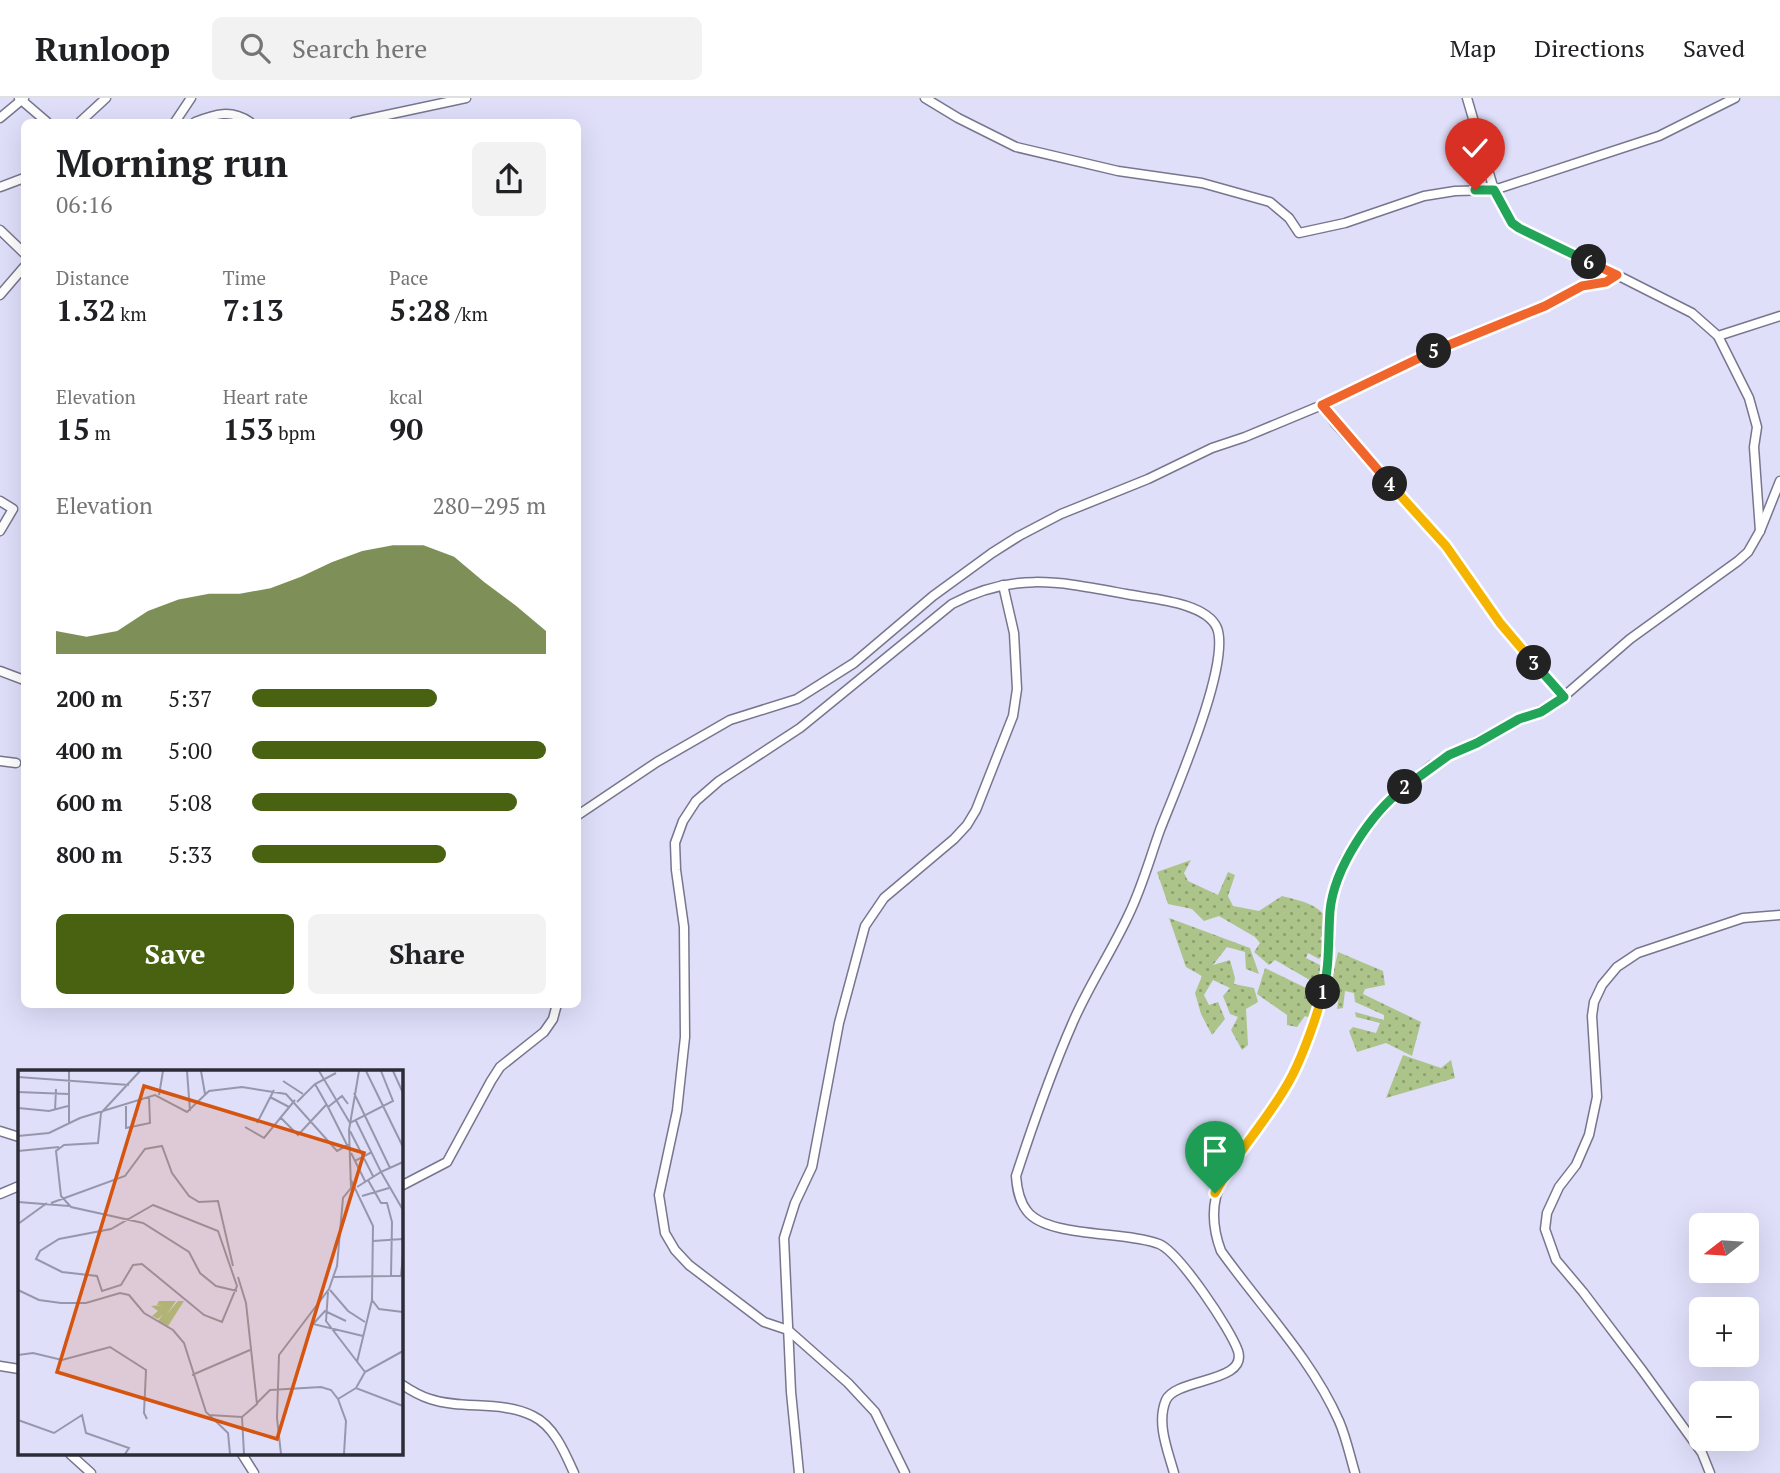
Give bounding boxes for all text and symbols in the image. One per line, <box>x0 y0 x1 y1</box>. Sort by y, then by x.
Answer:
search box <box>212 17 702 80</box>
text: Runloop <box>35 27 170 70</box>
icon: search <box>236 29 274 67</box>
text: Search here <box>292 31 427 65</box>
text: Map <box>1450 32 1496 64</box>
text: Directions <box>1534 32 1645 64</box>
text: Saved <box>1683 32 1745 64</box>
pin <box>1445 118 1505 190</box>
icon: check <box>1456 129 1494 167</box>
text: Morning run <box>56 138 288 188</box>
button: share <box>472 142 546 216</box>
text: 06:16 <box>56 189 113 220</box>
pin: 6 <box>1572 244 1606 280</box>
text: 6 <box>1583 249 1594 274</box>
text: Distance <box>56 265 129 290</box>
text: Time <box>223 265 266 290</box>
text: Pace <box>389 265 428 290</box>
text: 1.32 <box>56 290 116 330</box>
text: 7:13 <box>223 290 284 330</box>
text: 5:28 <box>389 290 450 330</box>
text: km <box>116 301 147 326</box>
text: /km <box>450 301 488 326</box>
pin: 5 <box>1416 334 1452 368</box>
text: 5 <box>1428 338 1439 363</box>
text: Elevation <box>56 384 136 409</box>
text: Heart rate <box>223 384 308 409</box>
text: kcal <box>389 384 423 409</box>
text: 15 <box>56 409 90 449</box>
text: 153 <box>223 409 274 449</box>
text: 90 <box>389 409 423 449</box>
text: m <box>90 420 111 445</box>
text: bpm <box>274 420 316 445</box>
pin: 4 <box>1372 466 1408 502</box>
text: 4 <box>1384 471 1395 496</box>
text: Elevation <box>56 490 153 521</box>
text: 280–295 m <box>433 490 546 521</box>
pin: 3 <box>1516 646 1552 680</box>
text: 3 <box>1528 650 1539 675</box>
text: 200 m <box>56 683 122 714</box>
text: 5:37 <box>168 683 212 714</box>
text: 400 m <box>56 735 122 766</box>
text: 5:00 <box>168 735 212 766</box>
pin: 2 <box>1388 770 1422 804</box>
text: 2 <box>1399 774 1410 799</box>
text: 600 m <box>56 787 122 818</box>
text: 5:08 <box>168 787 212 818</box>
text: 800 m <box>56 839 122 870</box>
text: 5:33 <box>168 839 212 870</box>
button: Save <box>56 914 294 994</box>
button: Share <box>308 914 546 994</box>
pin: 1 <box>1306 974 1340 1010</box>
text: 1 <box>1317 979 1328 1004</box>
inset map <box>18 1070 402 1456</box>
pin <box>1185 1121 1245 1193</box>
icon: arrive <box>1196 1132 1234 1170</box>
north arrow <box>1689 1213 1759 1283</box>
map controls <box>1689 1213 1759 1451</box>
button: + <box>1689 1297 1759 1367</box>
button: − <box>1689 1381 1759 1451</box>

